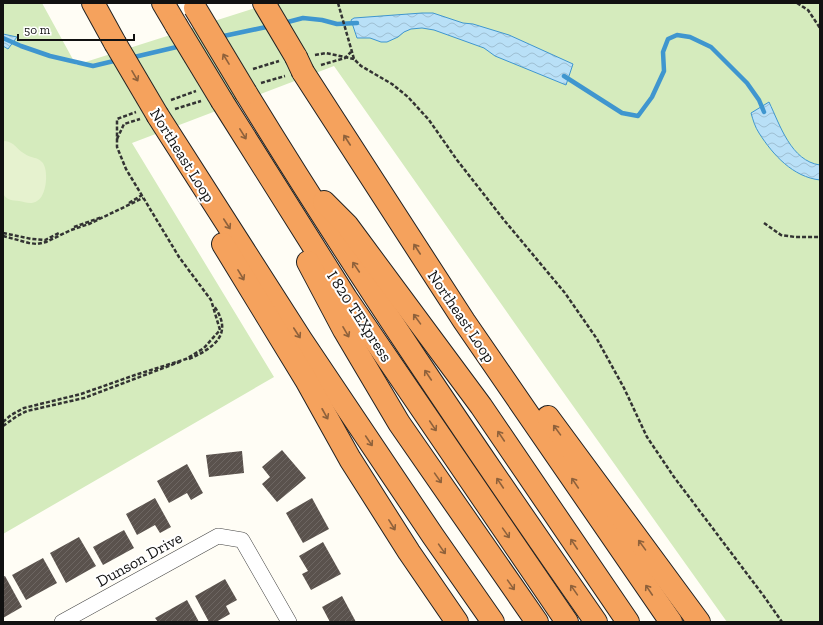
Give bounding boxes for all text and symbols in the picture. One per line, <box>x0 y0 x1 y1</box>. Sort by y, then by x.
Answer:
scale bar <box>18 16 134 42</box>
text: 50 m <box>24 23 51 37</box>
one-way arrow <box>221 53 229 65</box>
one-way arrow <box>132 70 140 82</box>
street label: Northeast Loop <box>146 105 219 206</box>
one-way arrow <box>239 128 247 139</box>
one-way arrow <box>343 135 351 146</box>
one-way arrow <box>223 218 231 229</box>
one-way arrow <box>413 244 421 255</box>
one-way arrow <box>352 262 360 273</box>
street label: I 820 TEXpress <box>323 267 396 365</box>
street label: Northeast Loop <box>424 267 499 366</box>
one-way arrow <box>238 269 246 281</box>
one-way arrow <box>413 314 421 325</box>
one-way arrow <box>342 326 350 338</box>
one-way arrow <box>293 327 301 338</box>
one-way arrow <box>424 370 432 381</box>
one-way arrow <box>321 408 329 420</box>
one-way arrow <box>429 420 437 431</box>
one-way arrow <box>553 424 561 435</box>
one-way arrow <box>497 431 505 442</box>
one-way arrow <box>366 435 374 447</box>
one-way arrow <box>433 472 442 483</box>
one-way arrow <box>571 477 579 488</box>
one-way arrow <box>496 478 504 489</box>
one-way arrow <box>388 519 396 530</box>
street label: Dunson Drive <box>93 528 185 591</box>
one-way arrow <box>502 528 510 539</box>
one-way arrow <box>570 539 578 550</box>
one-way arrow <box>638 540 646 551</box>
one-way arrow <box>438 543 446 554</box>
one-way arrow <box>507 579 515 590</box>
one-way arrow <box>570 585 578 596</box>
one-way arrow <box>645 585 653 596</box>

